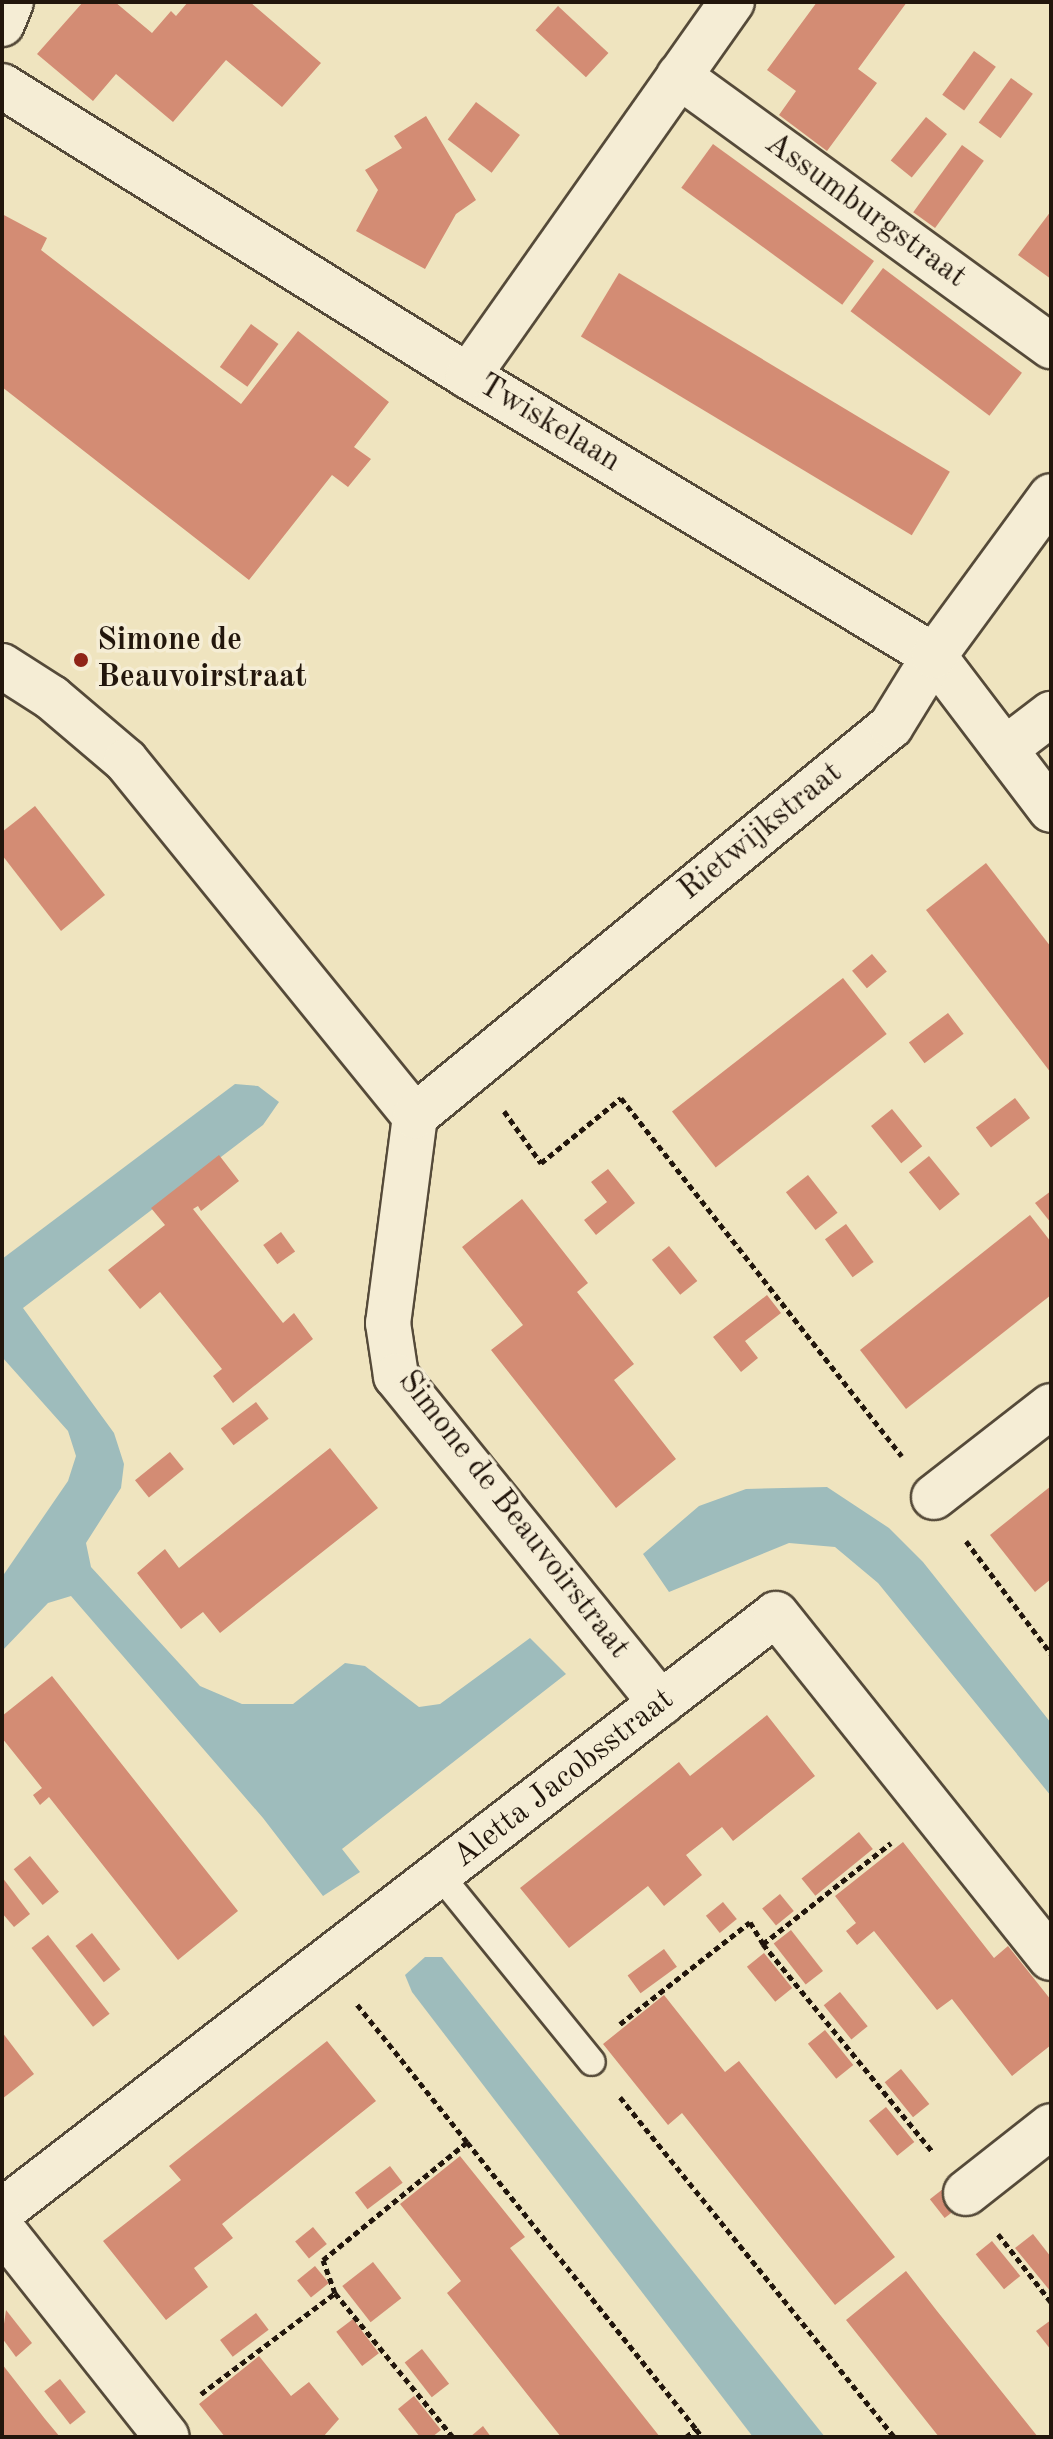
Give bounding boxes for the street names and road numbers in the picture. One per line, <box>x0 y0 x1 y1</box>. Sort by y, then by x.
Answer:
street label: Assumburgstraat <box>757 125 973 297</box>
street label: Twiskelaan <box>471 367 627 481</box>
street label: Rietwijkstraat <box>672 755 850 909</box>
street label: Simone de Beauvoirstraat <box>389 1363 637 1667</box>
street label: Aletta Jacobsstraat <box>446 1681 682 1877</box>

